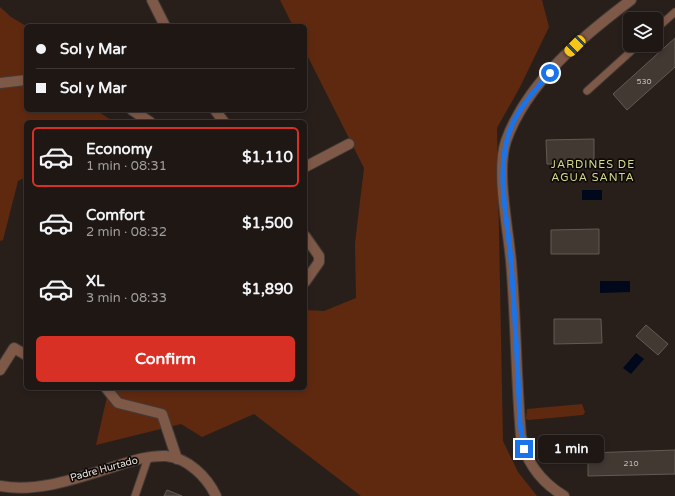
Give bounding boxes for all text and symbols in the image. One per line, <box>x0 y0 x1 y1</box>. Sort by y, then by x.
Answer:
map controls <box>623 12 663 52</box>
button: layers <box>623 12 663 52</box>
car <box>562 33 588 59</box>
text: Sol y Mar <box>60 40 127 58</box>
route start <box>541 64 559 82</box>
house number: 530 <box>636 77 652 86</box>
text: Sol y Mar <box>60 79 127 97</box>
icon: car <box>38 139 74 175</box>
text: Economy <box>86 140 152 158</box>
text: $1,110 <box>242 148 293 166</box>
text: 1 min · 08:31 <box>86 158 167 174</box>
district label: JARDINES DE AGUA SANTA <box>551 158 635 184</box>
icon: car <box>38 205 74 241</box>
text: Comfort <box>86 206 145 224</box>
text: $1,500 <box>242 214 293 232</box>
text: 2 min · 08:32 <box>86 224 167 240</box>
icon: car <box>38 271 74 307</box>
text: XL <box>86 272 105 290</box>
text: $1,890 <box>242 280 293 298</box>
text: 3 min · 08:33 <box>86 290 167 306</box>
button: Confirm <box>36 336 295 382</box>
callout: 1 min <box>538 435 604 463</box>
route end <box>515 440 533 458</box>
text: 1 min <box>554 441 588 457</box>
street label: Padre Hurtado <box>69 454 139 484</box>
house number: 210 <box>623 459 639 468</box>

